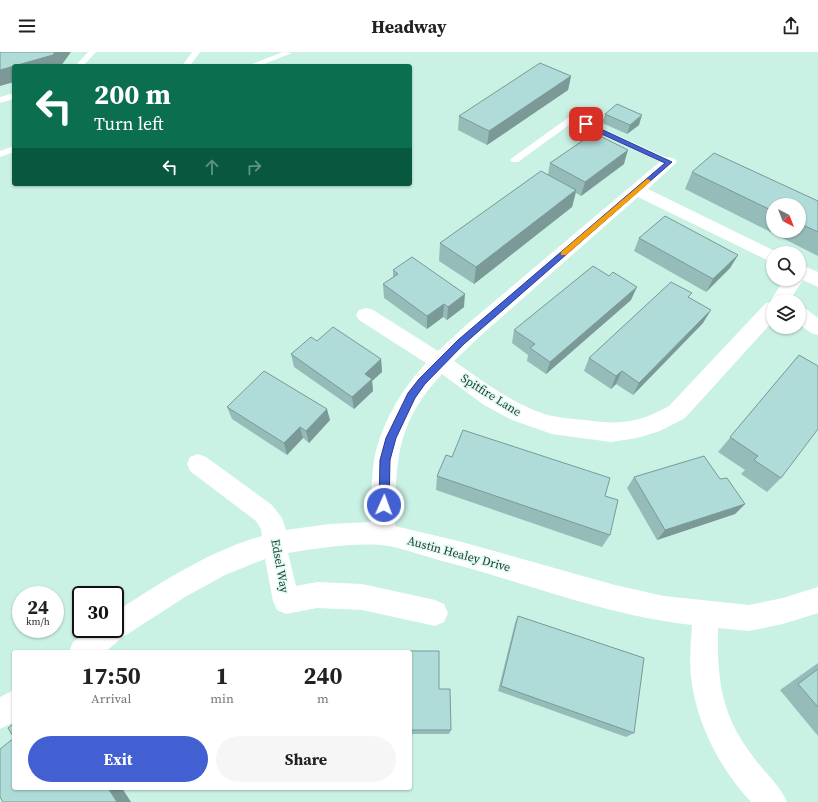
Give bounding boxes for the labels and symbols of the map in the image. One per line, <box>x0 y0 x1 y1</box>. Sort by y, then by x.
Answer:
pin <box>569 107 603 141</box>
north arrow <box>766 198 806 238</box>
street label: Spitfire Lane <box>458 370 524 420</box>
position arrow <box>363 484 405 526</box>
street label: Austin Healey Drive <box>406 533 512 575</box>
street label: Edsel Way <box>267 538 293 595</box>
speed limit sign: 30 <box>72 586 124 638</box>

